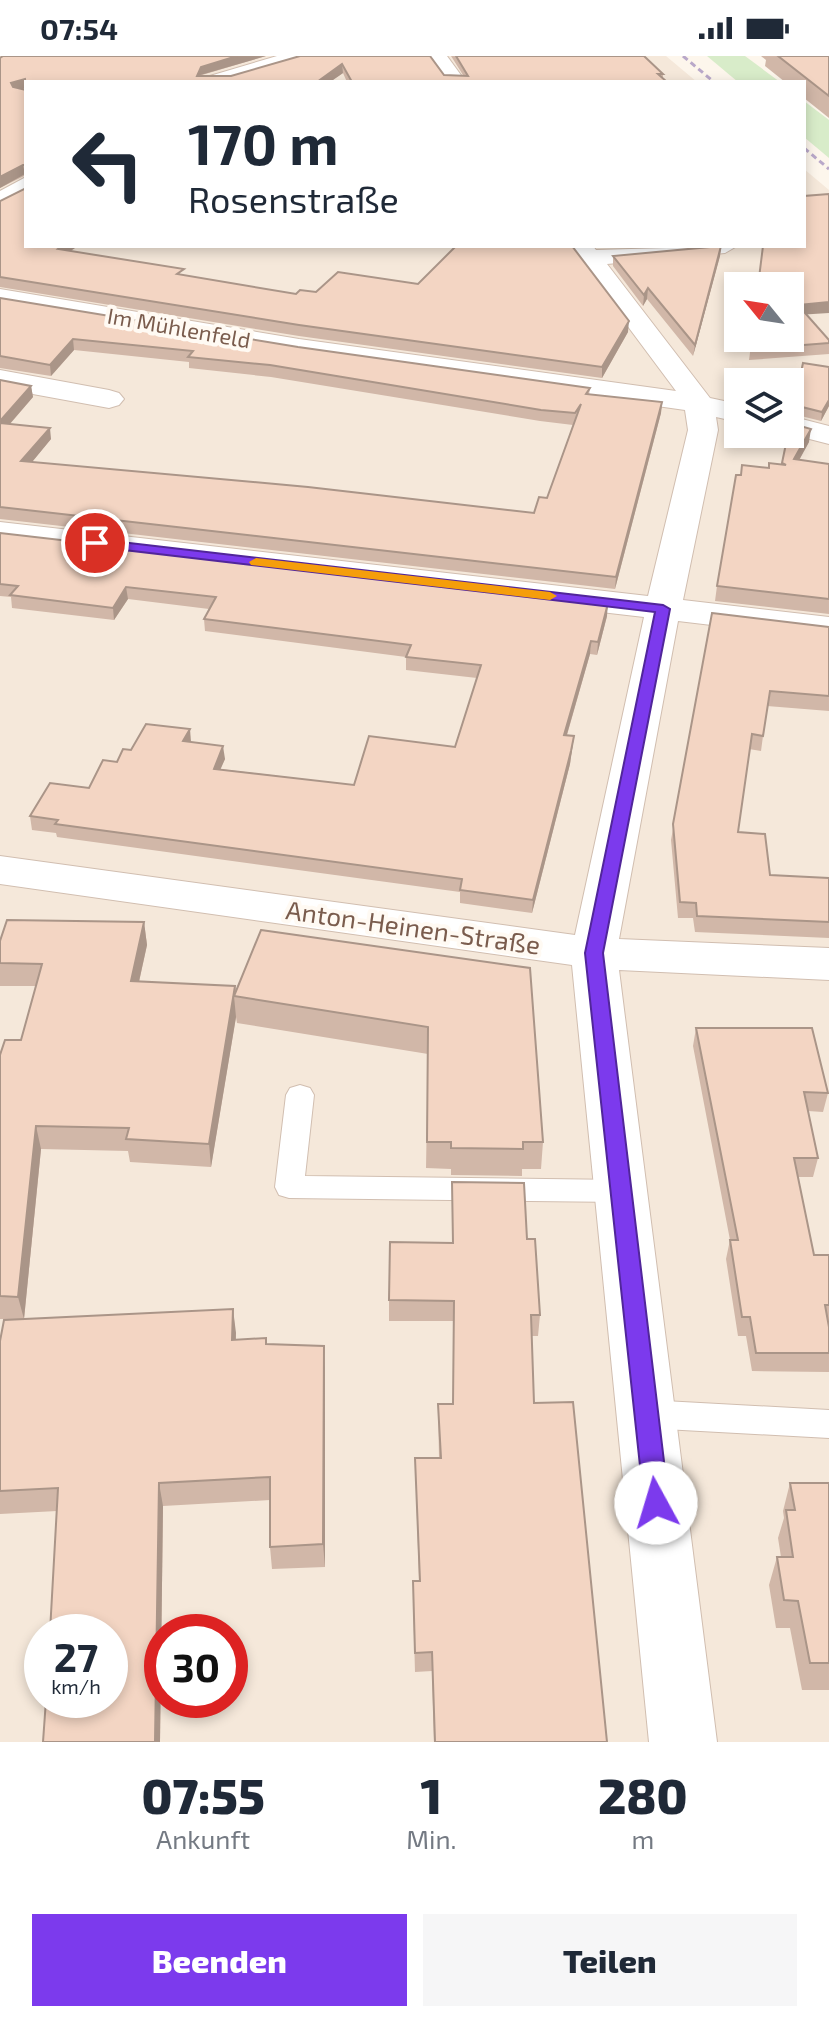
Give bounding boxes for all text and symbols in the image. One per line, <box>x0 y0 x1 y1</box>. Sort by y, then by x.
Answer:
text: 07:54 <box>40 10 118 46</box>
text: 170 m <box>188 109 339 176</box>
icon: left <box>56 112 160 216</box>
text: Rosenstraße <box>188 177 399 220</box>
north arrow <box>724 272 804 352</box>
map controls <box>724 272 804 448</box>
street label: Im Mühlenfeld <box>106 302 253 352</box>
button: layers <box>724 368 804 448</box>
pin <box>61 509 129 577</box>
icon: arrive <box>73 521 117 565</box>
street label: Anton-Heinen-Straße <box>284 893 542 960</box>
position arrow <box>614 1461 698 1545</box>
speed limit sign: 30 <box>144 1614 248 1718</box>
text: 27 <box>54 1632 98 1680</box>
text: km/h <box>51 1674 101 1698</box>
text: 07:55 <box>141 1766 265 1824</box>
text: 1 <box>421 1766 442 1824</box>
text: 280 <box>598 1766 688 1824</box>
text: Ankunft <box>156 1823 250 1854</box>
text: Min. <box>406 1823 457 1854</box>
text: m <box>631 1823 654 1854</box>
button: Beenden <box>32 1914 407 2006</box>
button: Teilen <box>423 1914 797 2006</box>

